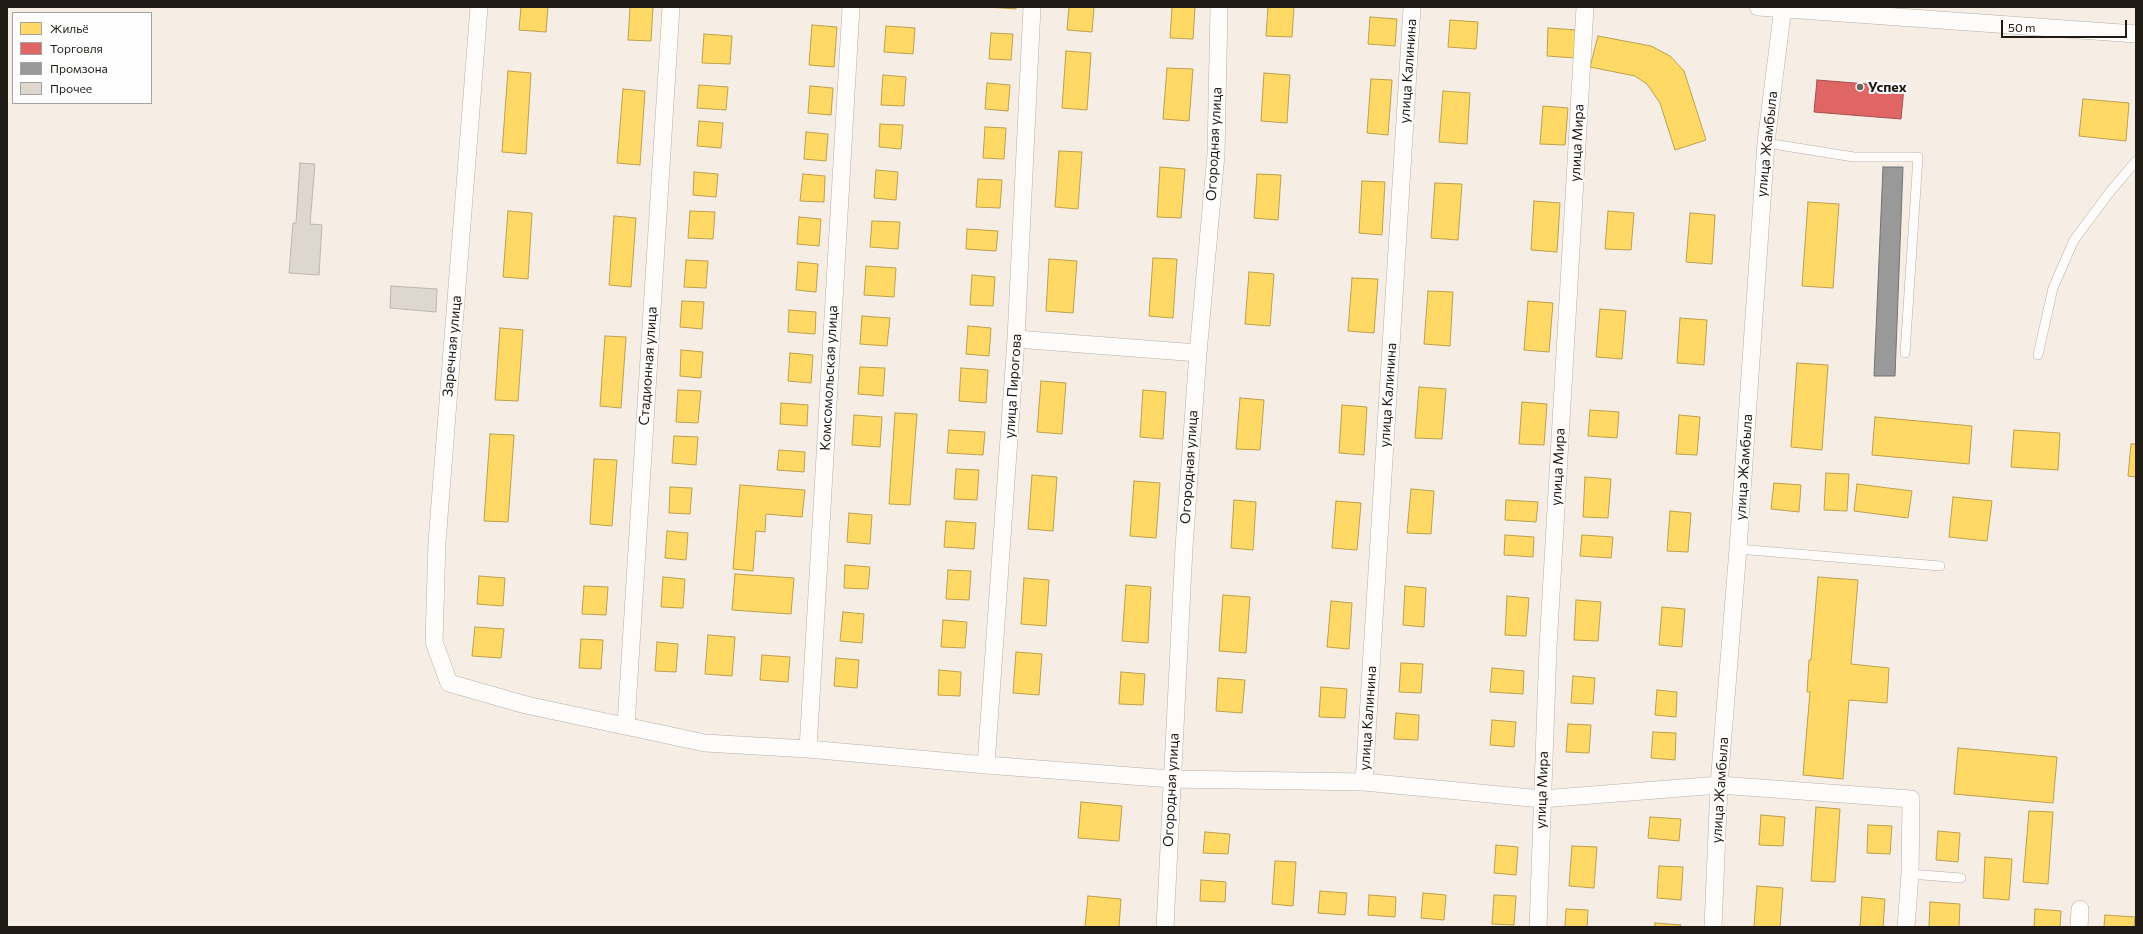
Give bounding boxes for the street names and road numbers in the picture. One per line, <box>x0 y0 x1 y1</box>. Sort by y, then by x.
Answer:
street label: улица Калинина <box>1396 18 1420 124</box>
street label: Огородная улица <box>1203 87 1225 201</box>
street label: улица Жамбыла <box>1753 90 1781 198</box>
street label: улица Мира <box>1567 104 1587 182</box>
street label: Заречная улица <box>439 295 465 397</box>
street label: Комсомольская улица <box>817 305 841 451</box>
street label: Стадионная улица <box>635 306 661 426</box>
street label: улица Пирогова <box>1001 333 1025 439</box>
street label: улица Калинина <box>1376 342 1400 448</box>
street label: Огородная улица <box>1177 410 1201 524</box>
street label: улица Жамбыла <box>1732 413 1756 521</box>
street label: улица Мира <box>1548 428 1568 506</box>
street label: улица Калинина <box>1356 665 1380 771</box>
street label: Огородная улица <box>1160 733 1182 847</box>
street label: улица Жамбыла <box>1708 736 1732 844</box>
street label: улица Мира <box>1532 751 1552 829</box>

